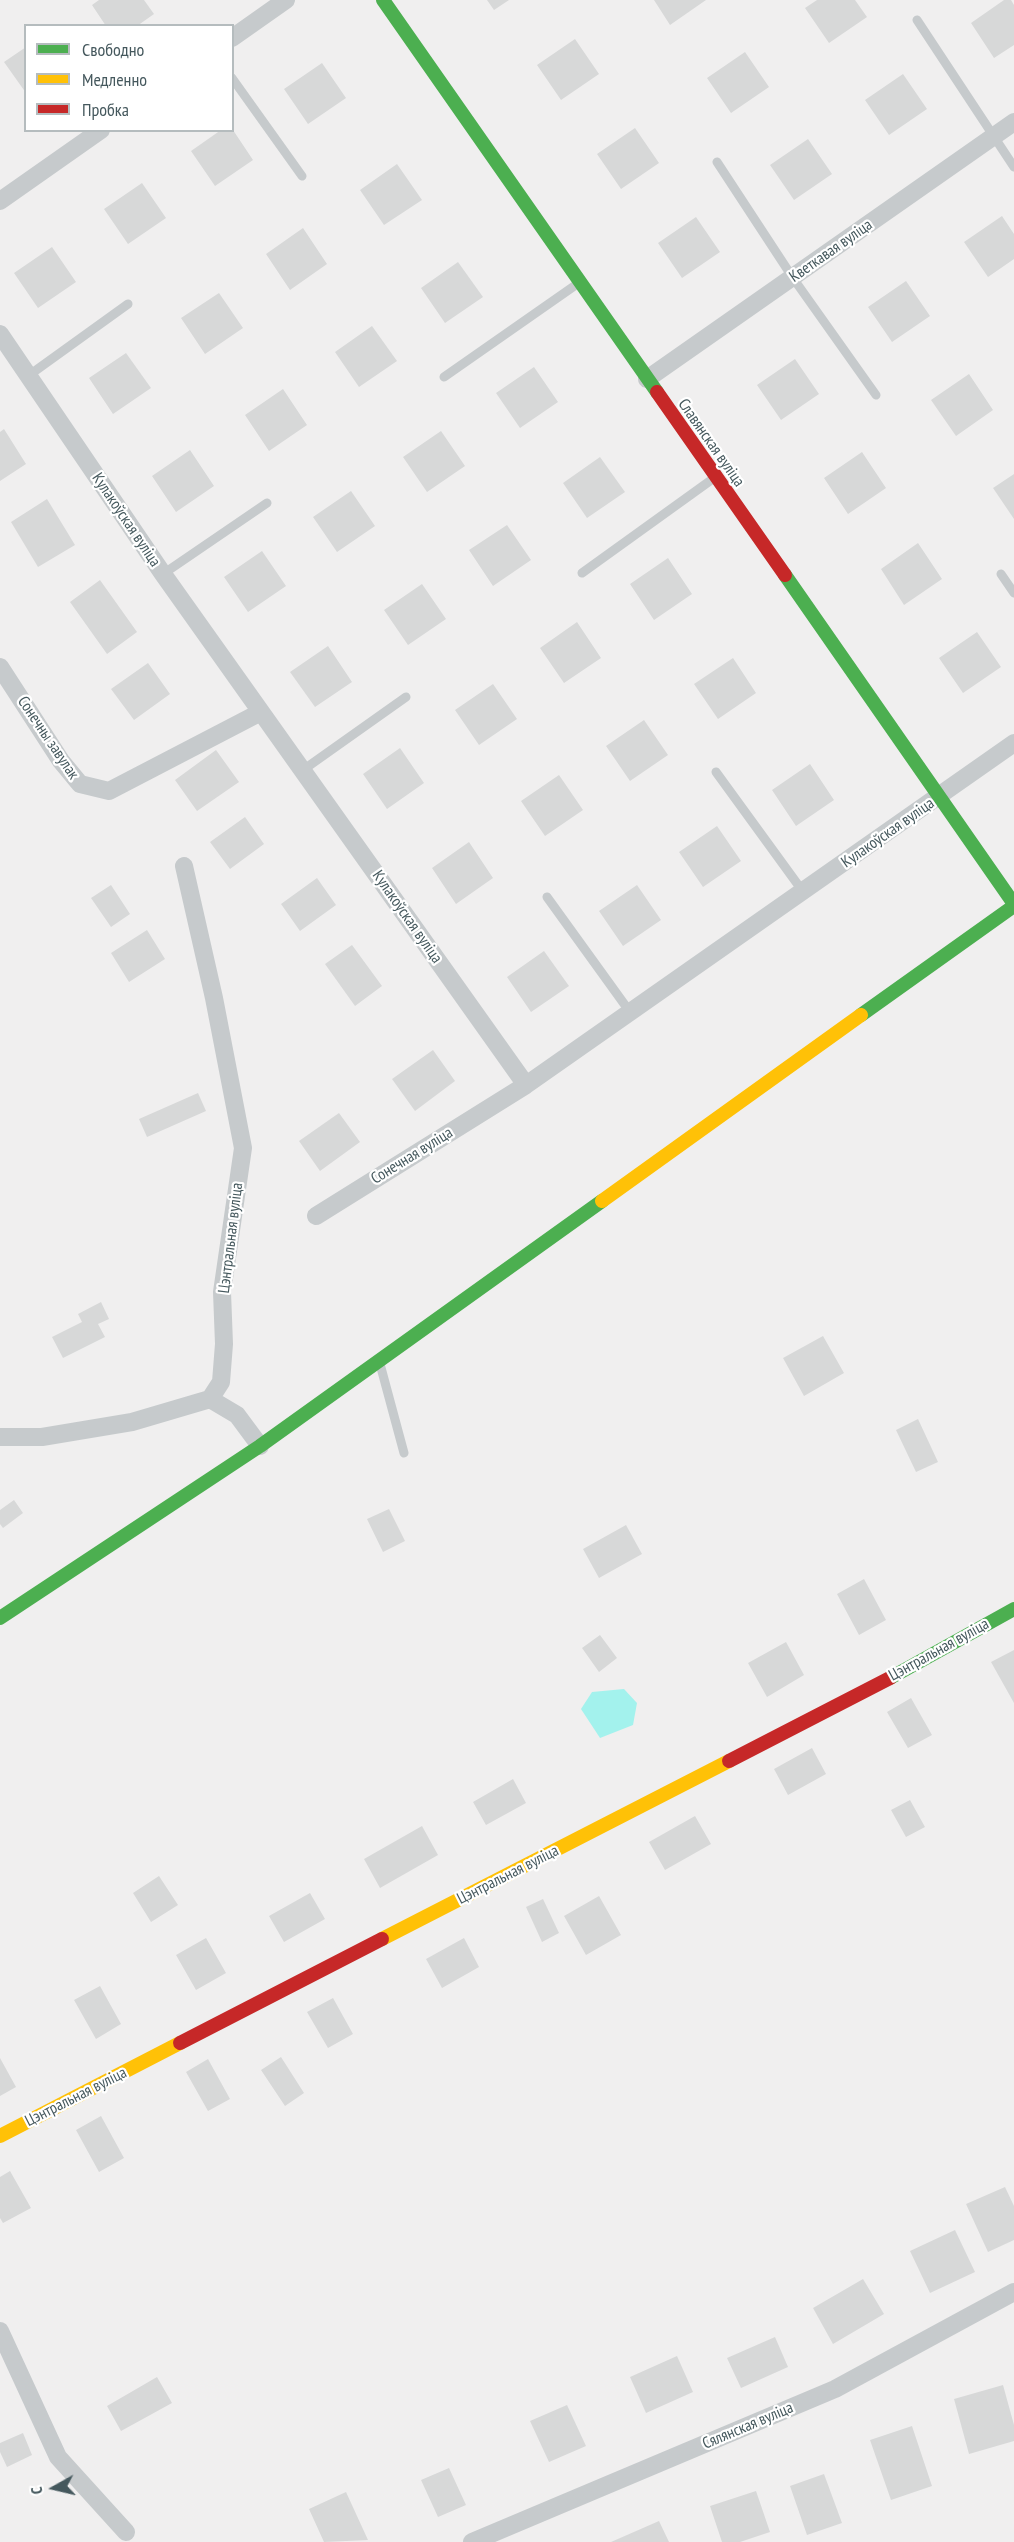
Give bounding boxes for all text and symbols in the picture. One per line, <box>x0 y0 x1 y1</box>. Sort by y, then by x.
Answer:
legend <box>24 24 234 132</box>
text: Свободно <box>82 38 144 61</box>
text: Медленно <box>82 68 147 91</box>
text: Пробка <box>82 98 129 121</box>
street label: Кветкавая вуліца <box>786 215 876 287</box>
street label: Славянская вуліца <box>674 395 748 491</box>
street label: Кулакоўская вуліца <box>88 470 164 570</box>
street label: Сонечны завулак <box>13 693 83 783</box>
street label: Кулакоўская вуліца <box>838 794 938 872</box>
street label: Кулакоўская вуліца <box>368 867 446 967</box>
street label: Сонечная вуліца <box>368 1123 456 1189</box>
street label: Цэнтральная вуліца <box>215 1182 247 1294</box>
street label: Цэнтральная вуліца <box>886 1615 992 1685</box>
street label: Цэнтральная вуліца <box>454 1841 562 1909</box>
street label: Цэнтральная вуліца <box>22 2063 130 2131</box>
street label: Сялянская вуліца <box>700 2398 796 2454</box>
north arrow <box>24 2458 84 2518</box>
text: С <box>26 2485 47 2496</box>

